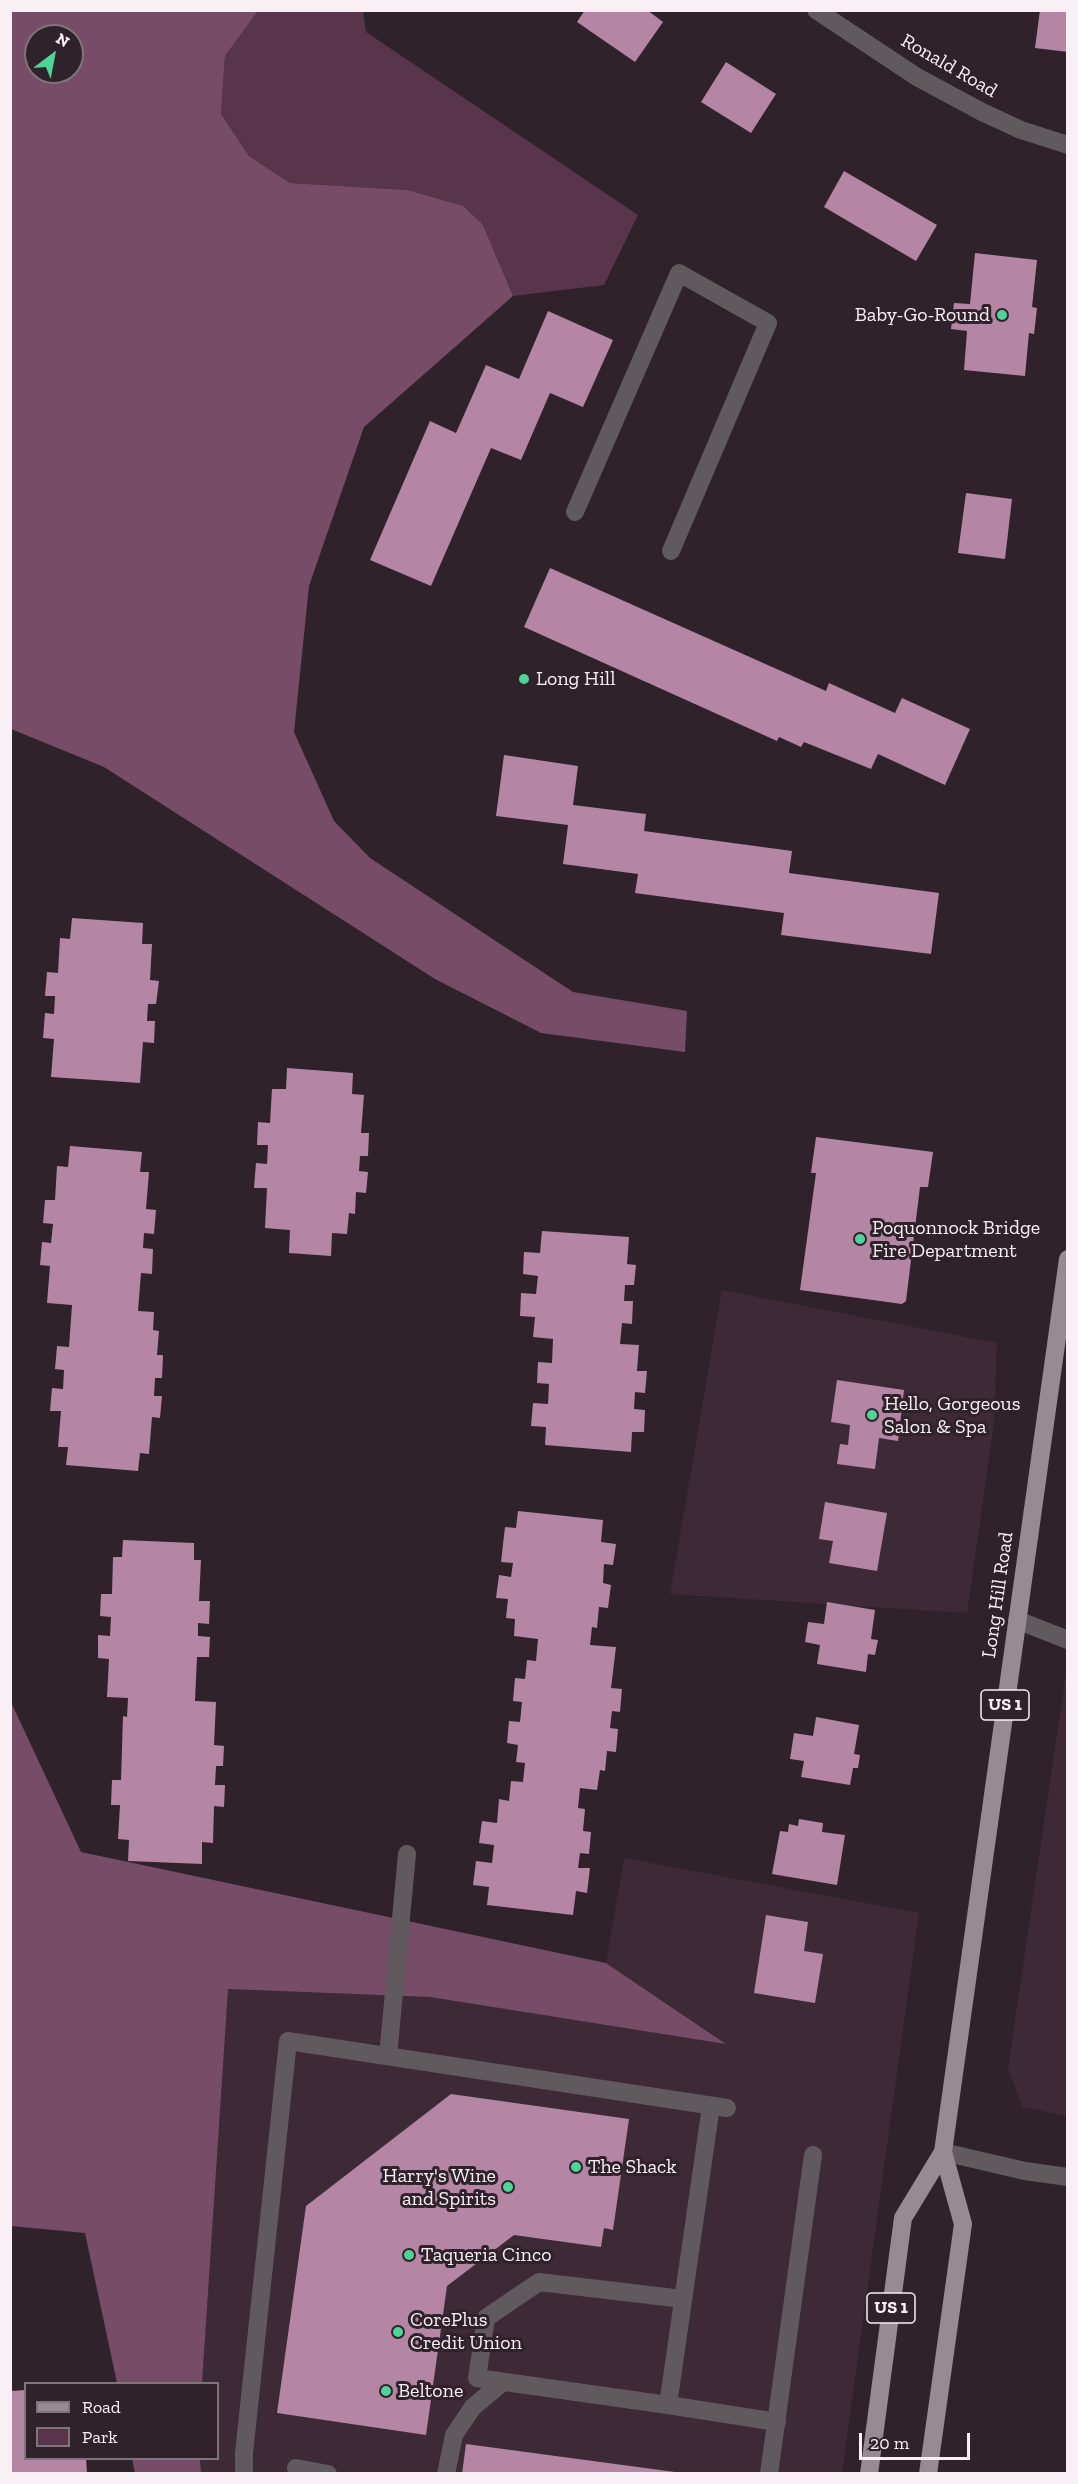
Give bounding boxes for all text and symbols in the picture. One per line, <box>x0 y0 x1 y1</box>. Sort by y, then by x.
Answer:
north arrow <box>24 24 84 84</box>
text: N <box>53 29 73 51</box>
street label: Ronald Road <box>897 29 1001 103</box>
place label: Baby-Go-Round <box>855 303 990 327</box>
marker: Baby-Go-Round <box>995 308 1009 322</box>
place label: Long Hill <box>536 667 615 691</box>
marker: Long Hill <box>517 672 531 686</box>
place label: Poquonnock Bridge Fire Department <box>872 1216 1040 1263</box>
marker: Poquonnock Bridge Fire Department <box>853 1232 867 1246</box>
place label: Hello, Gorgeous Salon & Spa <box>884 1392 1020 1439</box>
marker: Hello, Gorgeous Salon & Spa <box>865 1408 879 1422</box>
street label: Long Hill Road <box>977 1530 1019 1660</box>
road number: US 1 <box>981 1690 1029 1720</box>
place label: The Shack <box>588 2155 677 2179</box>
marker: The Shack <box>569 2160 583 2174</box>
place label: Harry's Wine and Spirits <box>383 2164 496 2211</box>
marker: Harry's Wine and Spirits <box>501 2180 515 2194</box>
place label: Taqueria Cinco <box>421 2243 551 2267</box>
marker: Taqueria Cinco <box>402 2248 416 2262</box>
road number: US 1 <box>867 2293 915 2323</box>
place label: CorePlus Credit Union <box>410 2308 522 2355</box>
marker: CorePlus Credit Union <box>391 2325 405 2339</box>
place label: Beltone <box>398 2379 463 2403</box>
legend <box>24 2382 219 2460</box>
marker: Beltone <box>379 2384 393 2398</box>
text: Road <box>82 2396 121 2418</box>
scale bar <box>862 2421 973 2459</box>
text: Park <box>82 2426 118 2448</box>
text: 20 m <box>870 2432 909 2454</box>

